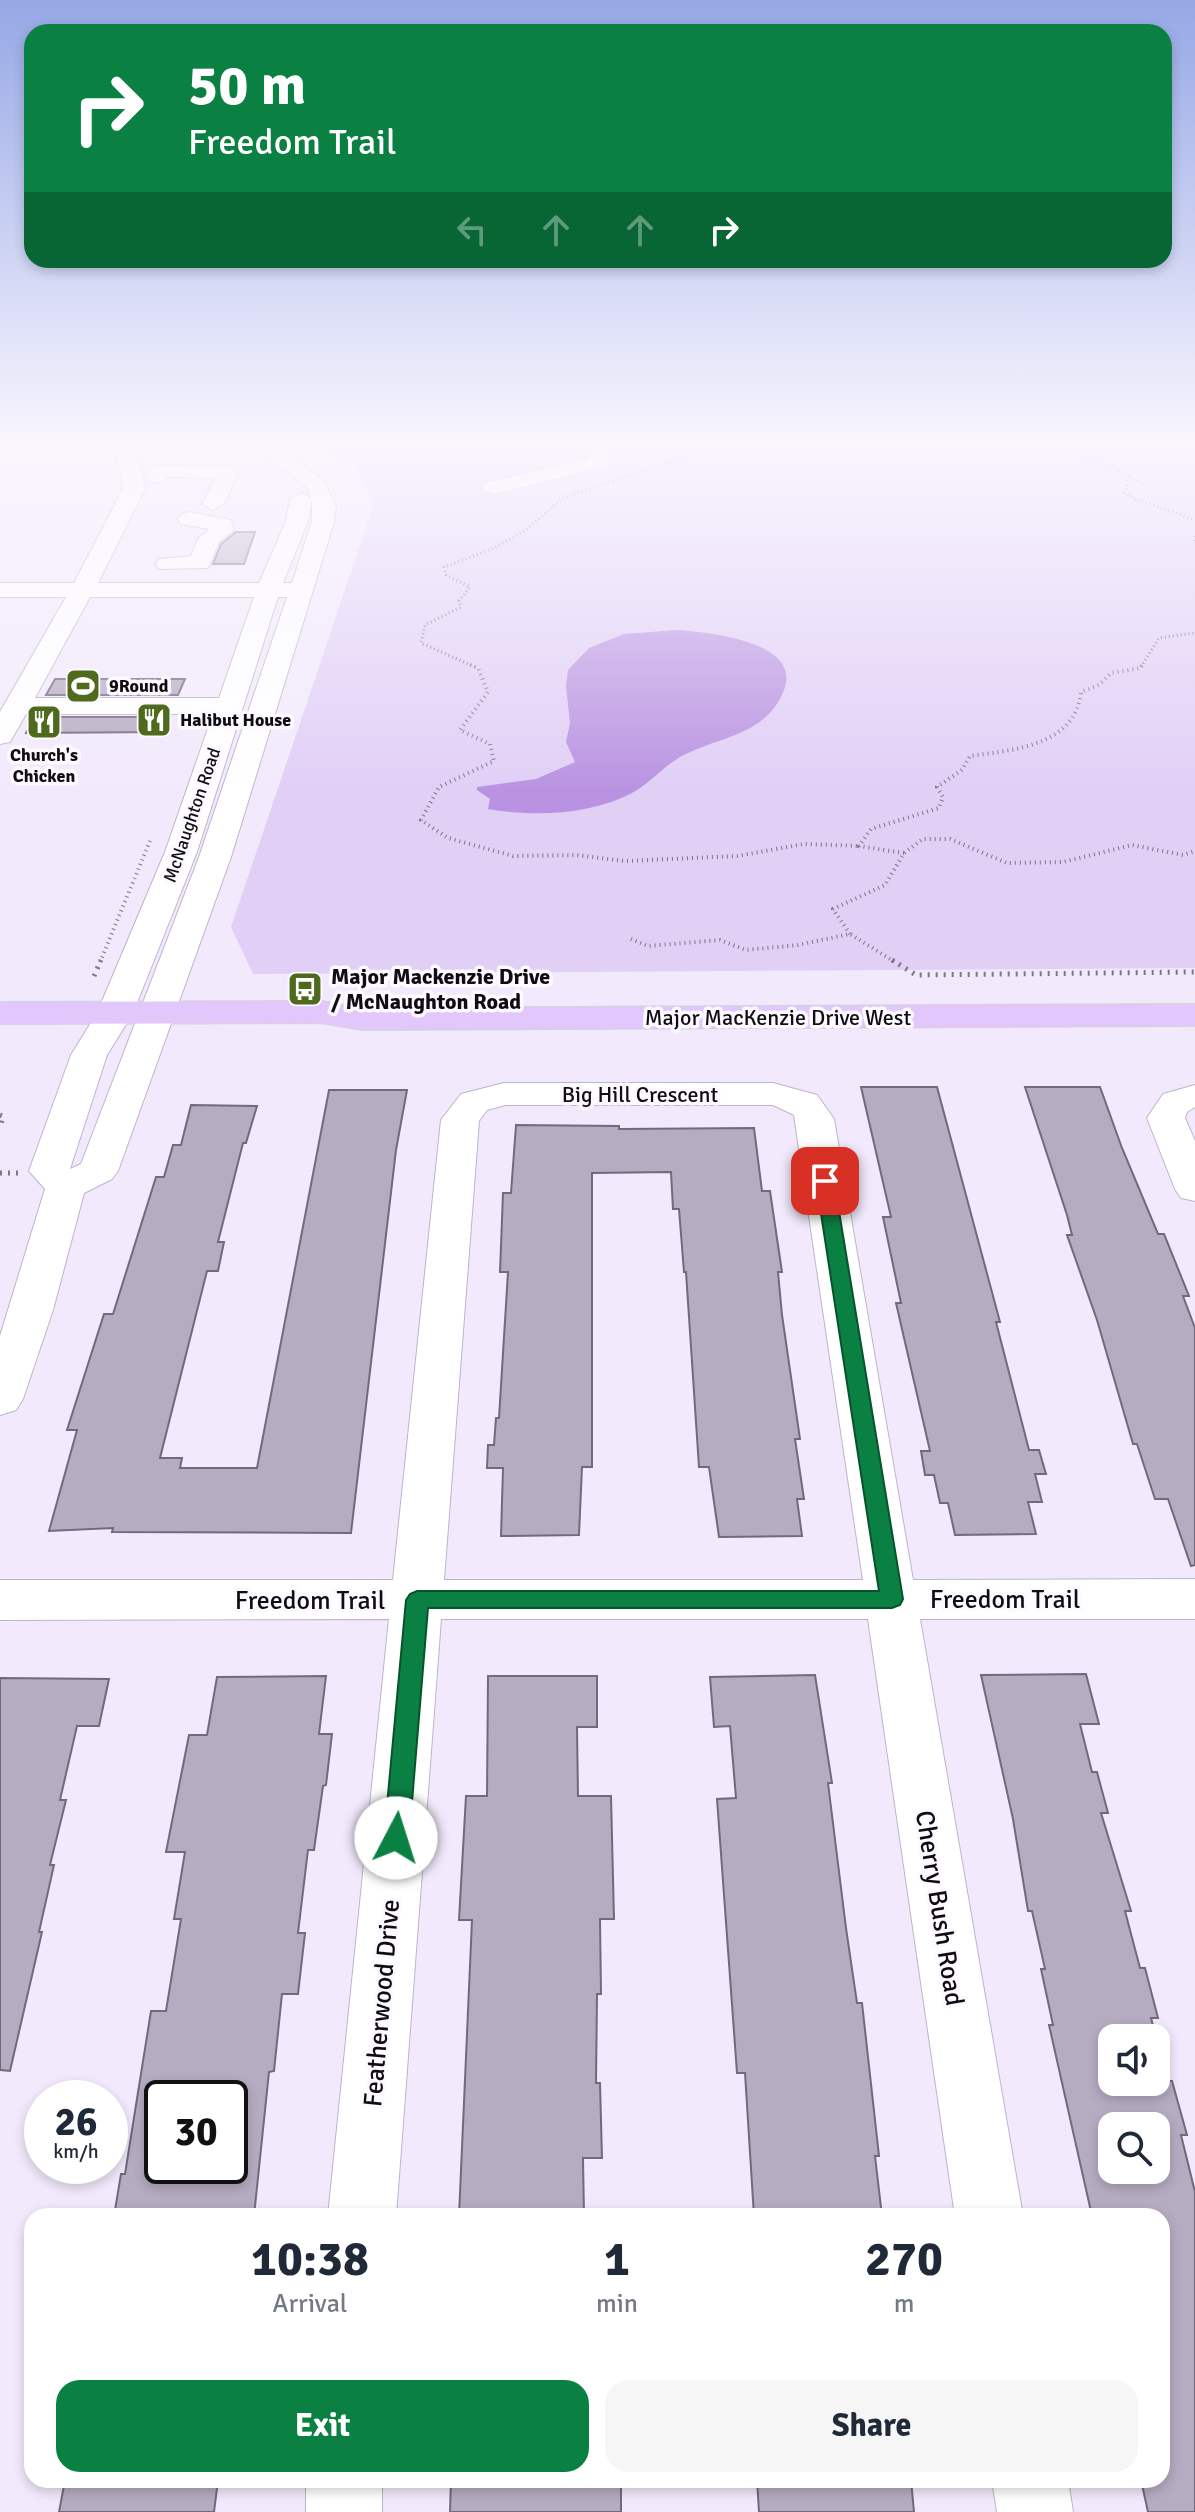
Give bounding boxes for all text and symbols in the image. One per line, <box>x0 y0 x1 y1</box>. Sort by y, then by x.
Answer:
text: 50 m <box>188 51 306 120</box>
icon: right <box>56 56 160 160</box>
text: Freedom Trail <box>188 120 397 165</box>
icon: left <box>450 208 494 252</box>
icon: ahead <box>534 208 578 252</box>
icon: ahead <box>618 208 662 252</box>
icon: right <box>702 208 746 252</box>
sports icon: 9Round <box>64 667 102 705</box>
place label: 9Round <box>109 675 169 697</box>
restaurant icon: Halibut House <box>135 701 173 739</box>
restaurant icon: Church's Chicken <box>25 703 63 741</box>
place label: Halibut House <box>180 709 291 731</box>
place label: Church's Chicken <box>10 744 78 787</box>
street label: McNaughton Road <box>159 745 225 885</box>
place label: Major Mackenzie Drive / McNaughton Road <box>331 963 550 1015</box>
bus stop icon: Major Mackenzie Drive / McNaughton Road <box>286 970 324 1008</box>
street label: Major MacKenzie Drive West <box>645 1004 911 1031</box>
street label: Big Hill Crescent <box>562 1081 719 1108</box>
pin <box>791 1147 859 1215</box>
icon: arrive <box>803 1159 847 1203</box>
street label: Freedom Trail <box>930 1584 1080 1616</box>
street label: Freedom Trail <box>235 1585 385 1617</box>
position arrow <box>354 1796 438 1880</box>
street label: Cherry Bush Road <box>908 1808 970 2008</box>
street label: Featherwood Drive <box>357 1898 407 2108</box>
map controls <box>1098 2024 1170 2184</box>
button: sound <box>1098 2024 1170 2096</box>
speed limit sign: 30 <box>144 2080 248 2184</box>
text: 26 <box>54 2097 98 2147</box>
button: search <box>1098 2112 1170 2184</box>
text: km/h <box>53 2139 99 2164</box>
text: 10:38 <box>251 2230 369 2289</box>
text: 1 <box>604 2230 630 2289</box>
text: 270 <box>865 2230 943 2289</box>
text: Arrival <box>273 2288 347 2320</box>
text: min <box>596 2288 638 2320</box>
text: m <box>894 2288 914 2320</box>
button: Exit <box>56 2380 589 2472</box>
button: Share <box>605 2380 1138 2472</box>

